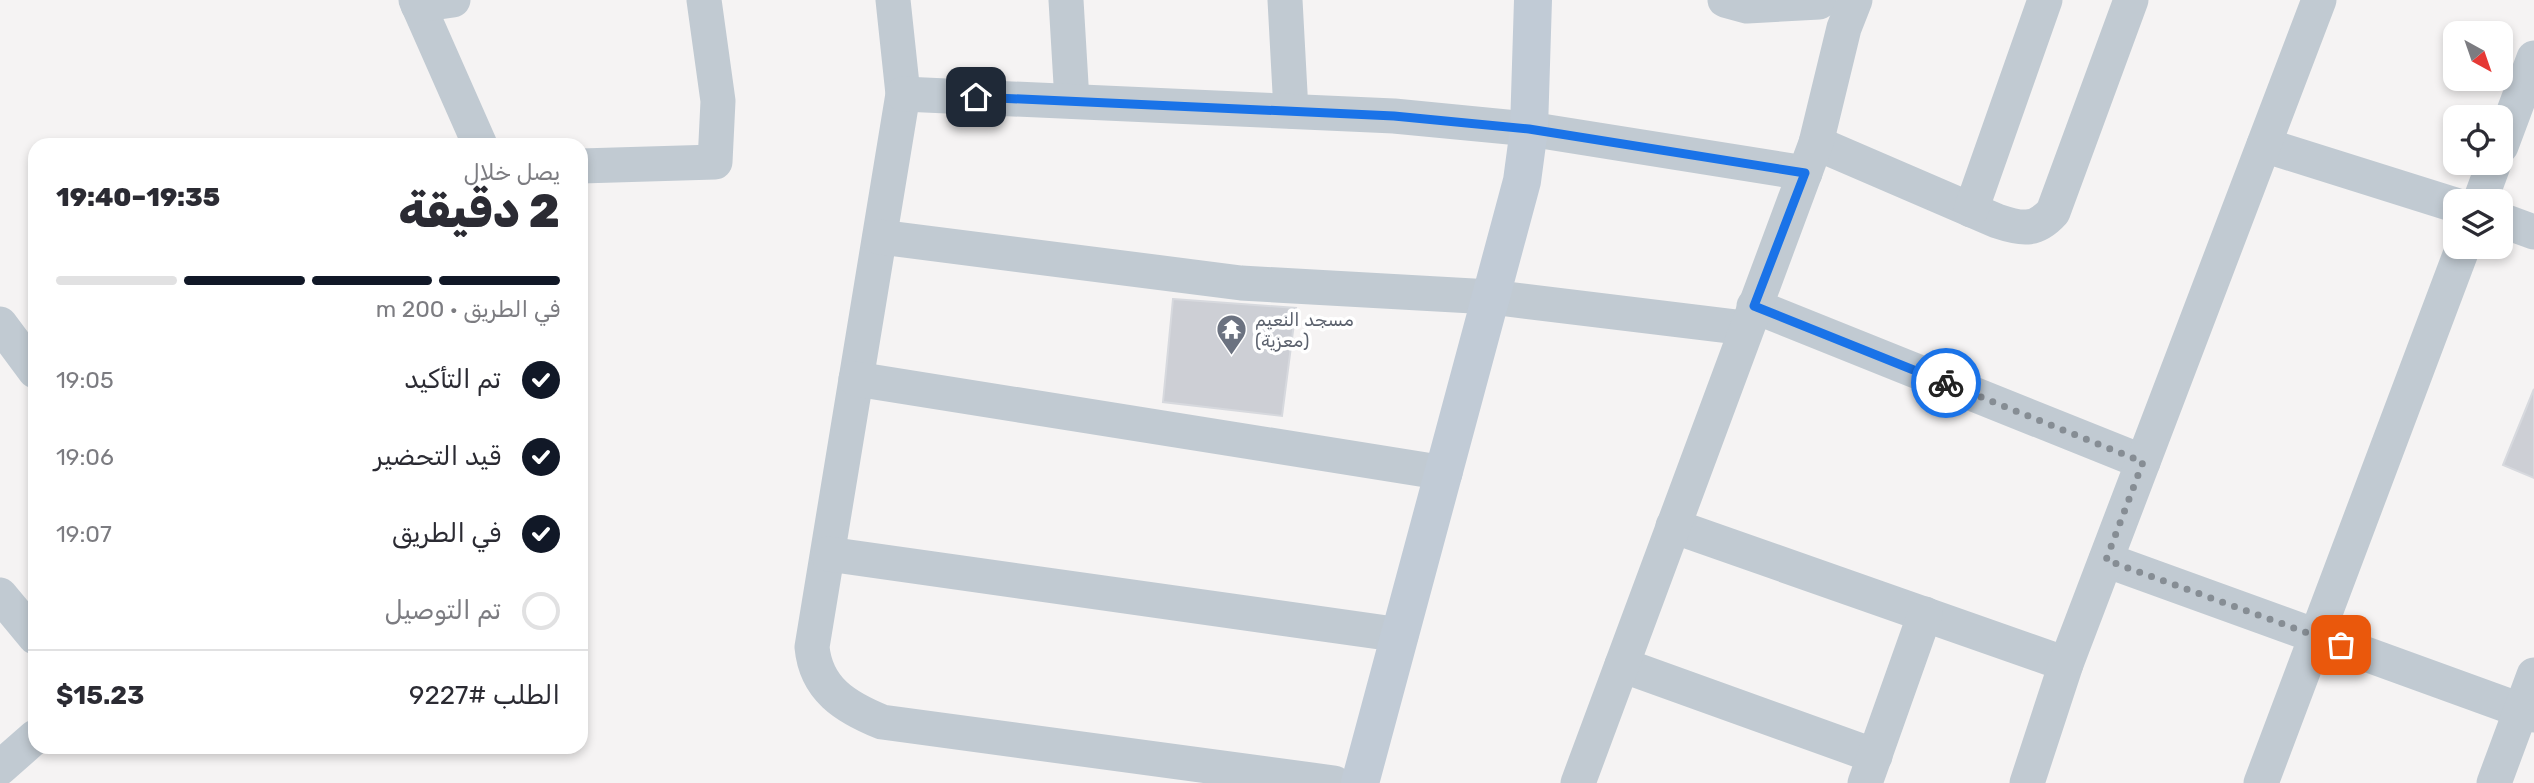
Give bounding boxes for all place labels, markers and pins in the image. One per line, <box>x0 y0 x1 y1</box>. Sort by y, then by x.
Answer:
pin <box>946 67 1006 127</box>
place label: مسجد النعيم (معزية) <box>1255 309 1354 352</box>
temple icon: مسجد النعيم (معزية) <box>1215 313 1249 357</box>
pin <box>2311 615 2371 675</box>

